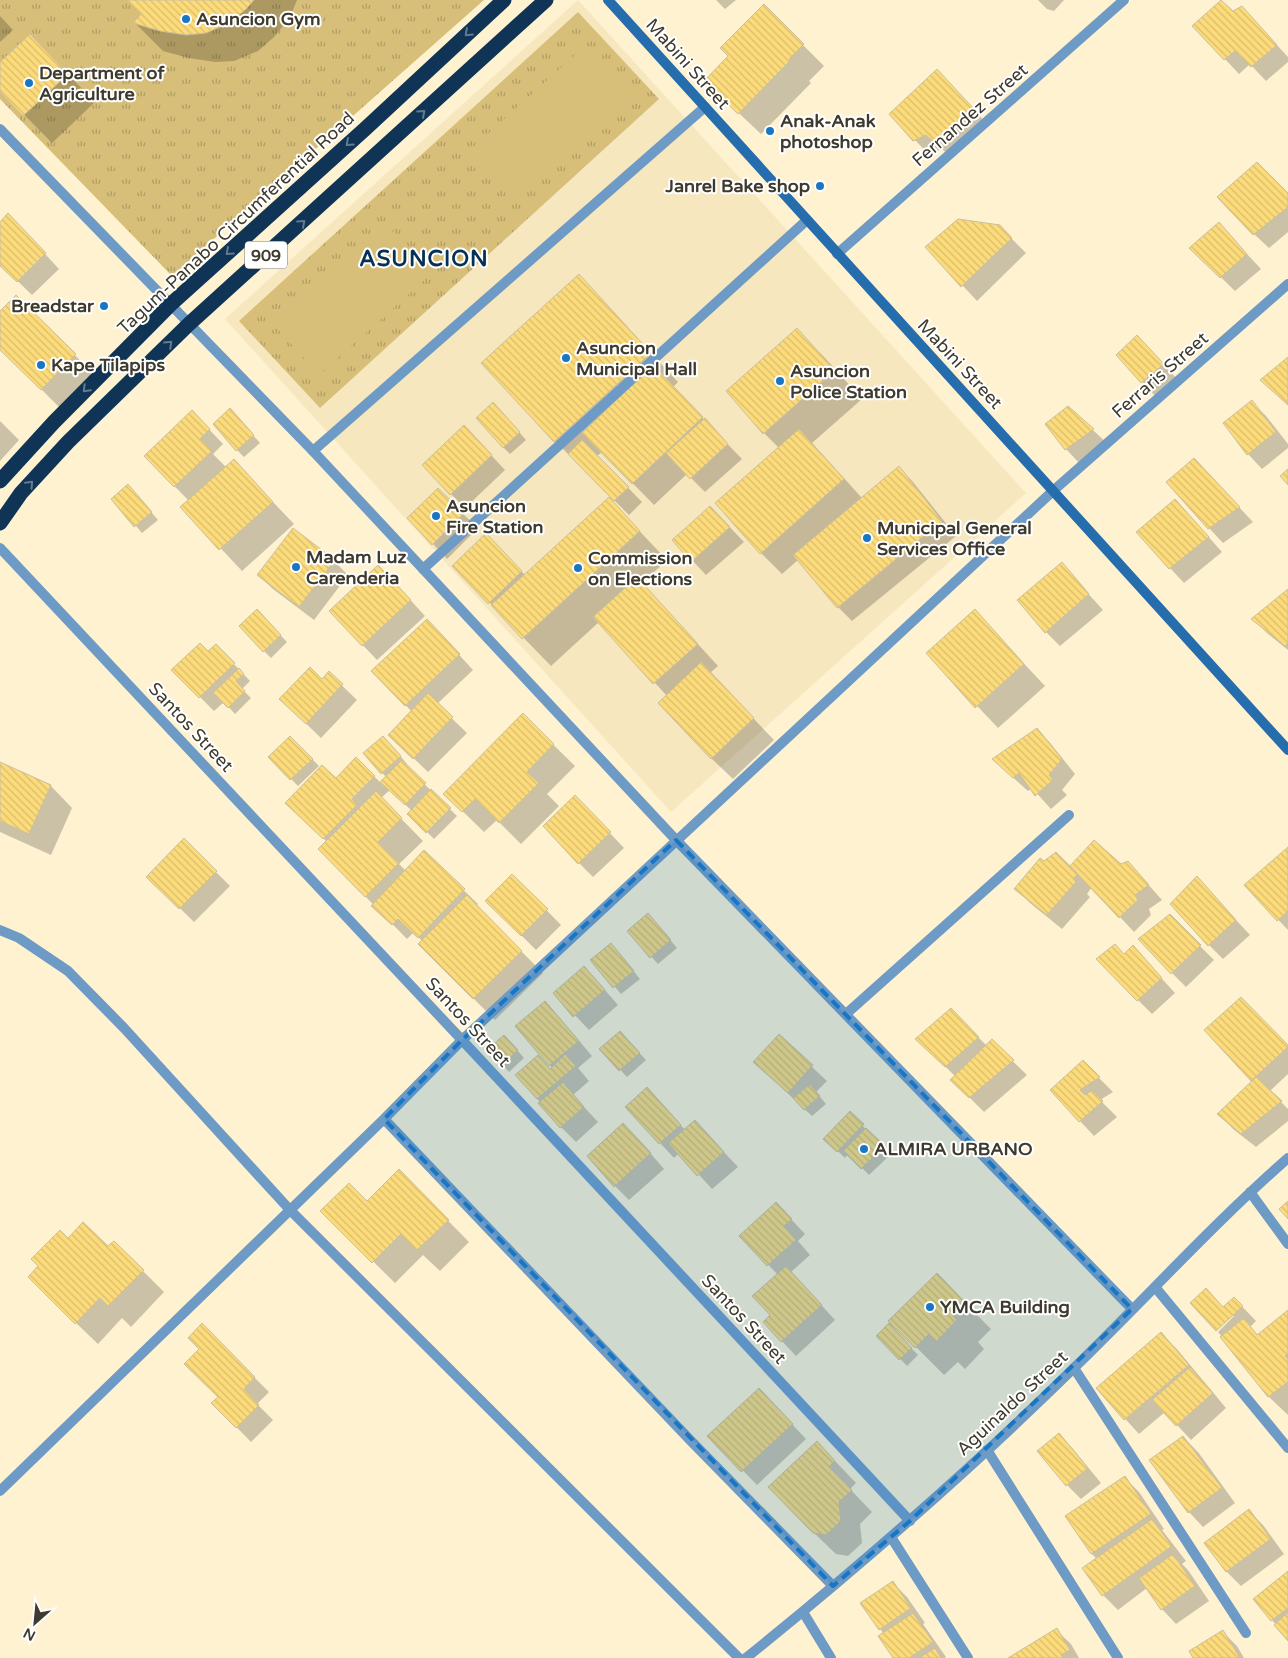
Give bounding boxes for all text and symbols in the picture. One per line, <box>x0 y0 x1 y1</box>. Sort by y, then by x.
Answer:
place label: Asuncion Gym <box>196 8 320 30</box>
marker: Asuncion Gym <box>180 13 192 25</box>
street label: Mabini Street <box>641 14 735 114</box>
one-way arrow <box>465 27 474 36</box>
street label: Fernandez Street <box>908 59 1032 171</box>
place label: Department of Agriculture <box>39 62 165 105</box>
marker: Department of Agriculture <box>23 77 35 89</box>
street label: Tagum-Panabo Circumferential Road <box>113 107 359 339</box>
one-way arrow <box>416 110 425 119</box>
place label: Anak-Anak photoshop <box>780 110 876 153</box>
marker: Anak-Anak photoshop <box>764 125 776 137</box>
one-way arrow <box>345 138 354 147</box>
place label: Janrel Bake shop <box>665 175 810 197</box>
marker: Janrel Bake shop <box>814 180 826 192</box>
one-way arrow <box>296 220 305 229</box>
road number: 909 <box>245 242 287 268</box>
district label: ASUNCION <box>359 246 489 272</box>
one-way arrow <box>225 247 234 256</box>
place label: Breadstar <box>11 295 95 317</box>
marker: Breadstar <box>98 300 110 312</box>
street label: Mabini Street <box>913 314 1007 414</box>
street label: Ferraris Street <box>1107 327 1213 423</box>
place label: Asuncion Municipal Hall <box>576 337 697 380</box>
one-way arrow <box>163 341 172 350</box>
marker: Asuncion Municipal Hall <box>560 352 572 364</box>
place label: Kape Tilapips <box>51 354 165 376</box>
marker: Kape Tilapips <box>35 359 47 371</box>
place label: Asuncion Police Station <box>790 360 907 403</box>
marker: Asuncion Police Station <box>774 375 786 387</box>
one-way arrow <box>83 384 92 393</box>
one-way arrow <box>24 481 33 490</box>
place label: Asuncion Fire Station <box>446 495 543 538</box>
marker: Asuncion Fire Station <box>430 510 442 522</box>
place label: Municipal General Services Office <box>877 517 1032 560</box>
marker: Municipal General Services Office <box>861 532 873 544</box>
place label: Madam Luz Carenderia <box>306 546 407 589</box>
place label: Commission on Elections <box>588 547 693 590</box>
marker: Madam Luz Carenderia <box>290 561 302 573</box>
marker: Commission on Elections <box>572 562 584 574</box>
street label: Santos Street <box>144 678 238 776</box>
street label: Santos Street <box>421 973 515 1071</box>
place label: ALMIRA URBANO <box>874 1138 1033 1160</box>
marker: ALMIRA URBANO <box>858 1143 870 1155</box>
street label: Santos Street <box>697 1270 791 1368</box>
place label: YMCA Building <box>940 1296 1070 1318</box>
marker: YMCA Building <box>924 1301 936 1313</box>
street label: Aguinaldo Street <box>952 1346 1072 1460</box>
north arrow <box>10 1598 60 1648</box>
text: N <box>20 1624 38 1644</box>

